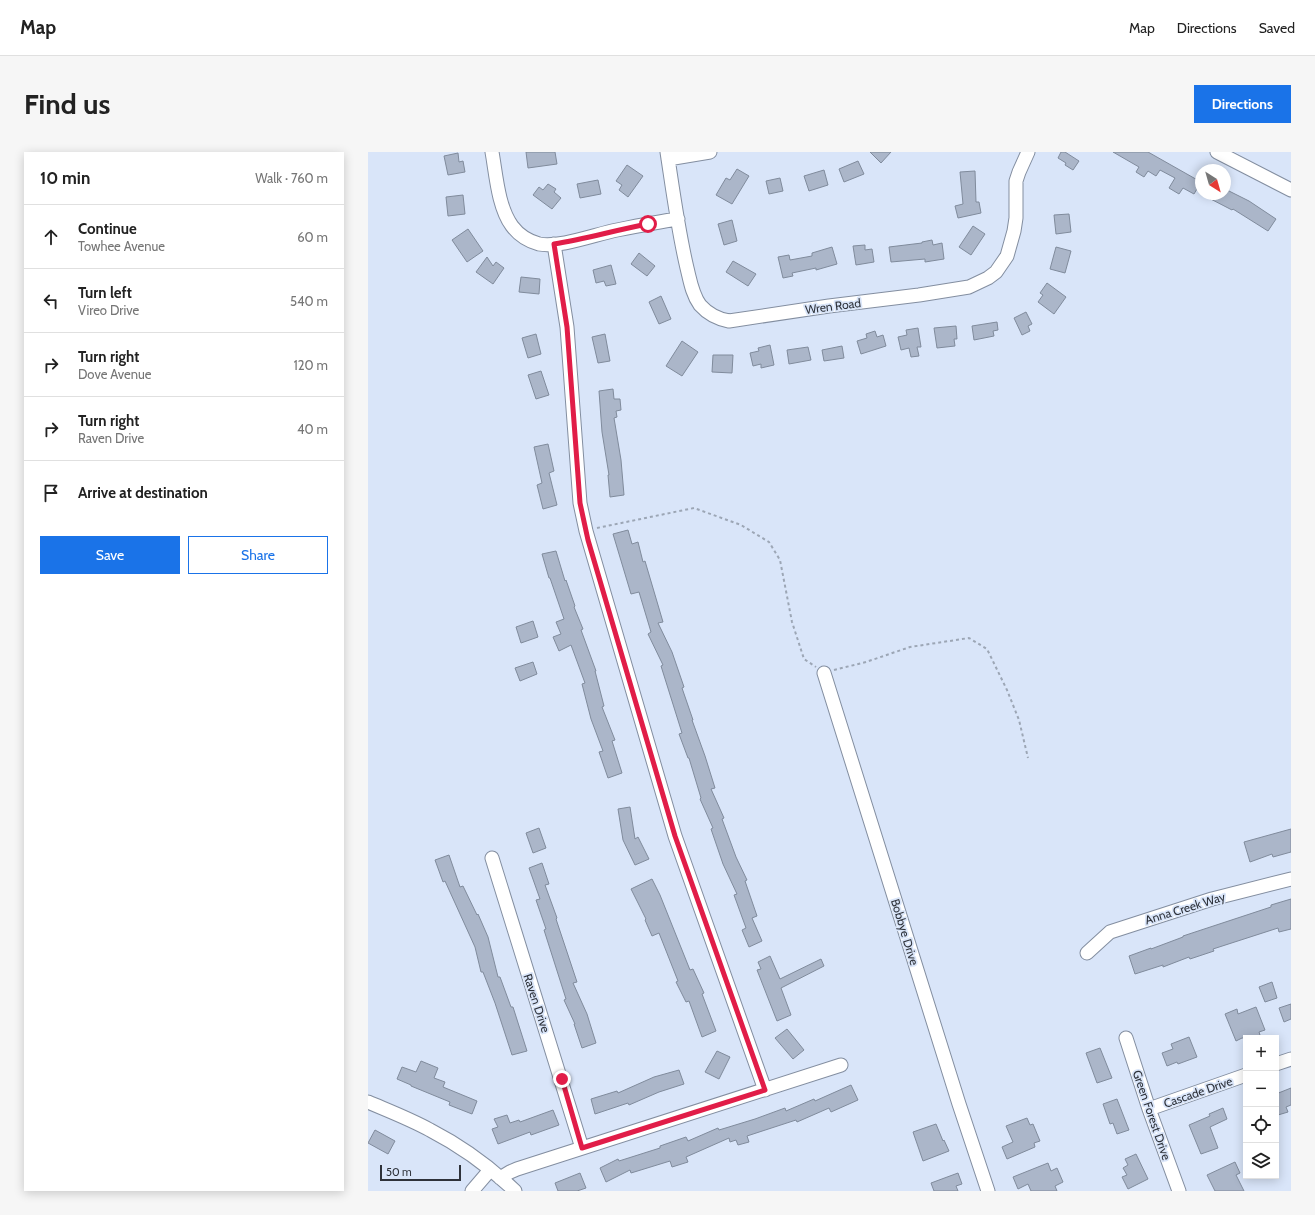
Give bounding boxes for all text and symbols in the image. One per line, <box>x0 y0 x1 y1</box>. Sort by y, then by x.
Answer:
text: Map <box>20 16 56 39</box>
text: Map <box>1129 19 1155 37</box>
text: Directions <box>1177 19 1237 37</box>
text: Saved <box>1259 19 1295 37</box>
button: Directions <box>1194 85 1291 123</box>
text: Find us <box>24 87 110 121</box>
north arrow <box>1195 164 1231 200</box>
text: 10 min <box>40 168 90 188</box>
text: Walk · 760 m <box>255 170 328 186</box>
route start <box>639 215 657 233</box>
text: Continue <box>78 220 137 238</box>
icon: ahead <box>40 226 62 248</box>
text: 60 m <box>297 229 328 245</box>
text: Towhee Avenue <box>78 238 165 254</box>
text: Turn left <box>78 284 132 302</box>
icon: left <box>40 290 62 312</box>
text: 540 m <box>290 293 328 309</box>
street label: Wren Road <box>804 295 862 317</box>
text: Vireo Drive <box>78 302 139 318</box>
text: Turn right <box>78 348 139 366</box>
icon: right <box>40 354 62 376</box>
text: 120 m <box>294 357 328 373</box>
text: Dove Avenue <box>78 366 152 382</box>
text: Turn right <box>78 412 139 430</box>
icon: right <box>40 418 62 440</box>
text: 40 m <box>297 421 328 437</box>
text: Raven Drive <box>78 430 144 446</box>
icon: arrive <box>40 482 62 504</box>
text: Arrive at destination <box>78 484 208 502</box>
button: Save <box>40 536 180 574</box>
button: Share <box>188 536 328 574</box>
street label: Anna Creek Way <box>1143 889 1227 927</box>
street label: Bobbye Drive <box>888 897 922 967</box>
street label: Raven Drive <box>520 972 554 1034</box>
map controls <box>1243 1035 1279 1179</box>
button: + <box>1243 1035 1279 1071</box>
street label: Green Forest Drive <box>1130 1068 1174 1162</box>
route end <box>553 1070 571 1088</box>
button: − <box>1243 1071 1279 1107</box>
street label: Cascade Drive <box>1162 1073 1234 1111</box>
button: locate <box>1243 1107 1279 1143</box>
button: layers <box>1243 1143 1279 1179</box>
scale bar <box>380 1163 461 1182</box>
text: 50 m <box>386 1165 412 1179</box>

